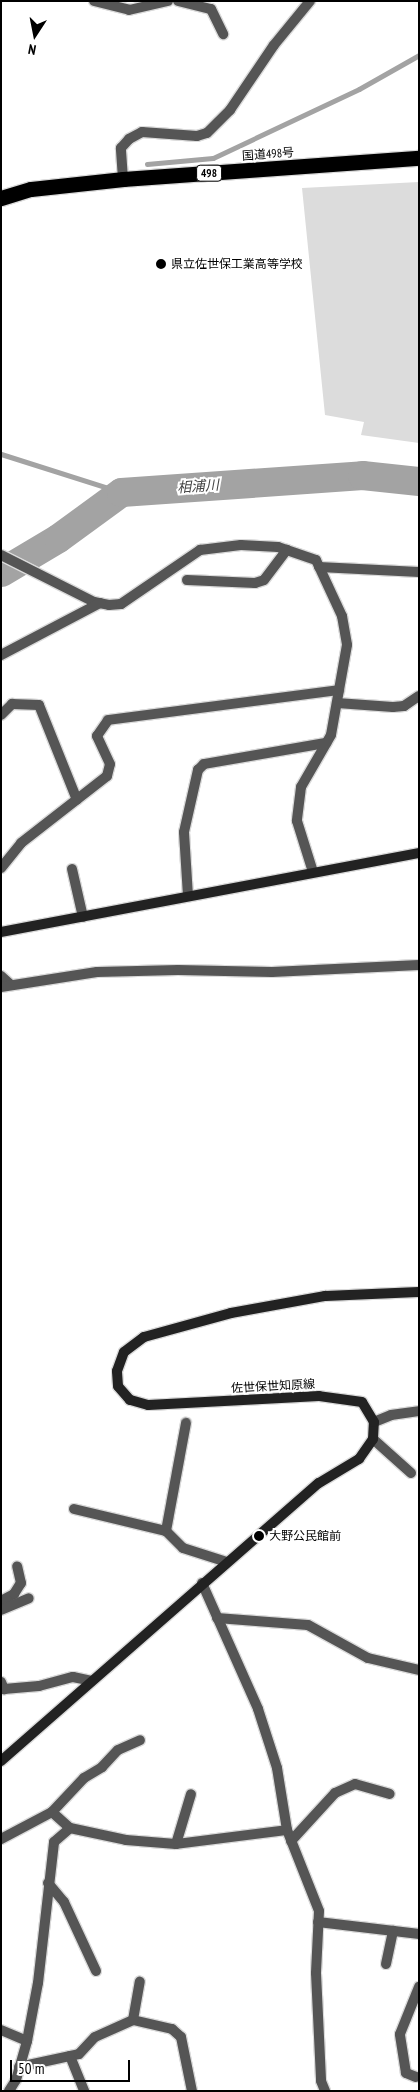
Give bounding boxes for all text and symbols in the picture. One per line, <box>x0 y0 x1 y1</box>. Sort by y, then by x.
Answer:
north arrow <box>10 10 60 60</box>
text: N <box>27 40 38 59</box>
street label: 国道498号 <box>241 145 295 163</box>
road number: 498 <box>195 164 223 182</box>
place label: 県立佐世保工業高等学校 <box>171 257 303 271</box>
marker: 県立佐世保工業高等学校 <box>155 258 167 270</box>
water label: 相浦川 <box>176 476 220 496</box>
street label: 佐世保世知原線 <box>231 1377 315 1395</box>
place label: 大野公民館前 <box>269 1529 341 1543</box>
marker: 大野公民館前 <box>253 1530 265 1542</box>
scale bar <box>12 2050 132 2082</box>
text: 50 m <box>18 2059 44 2078</box>

